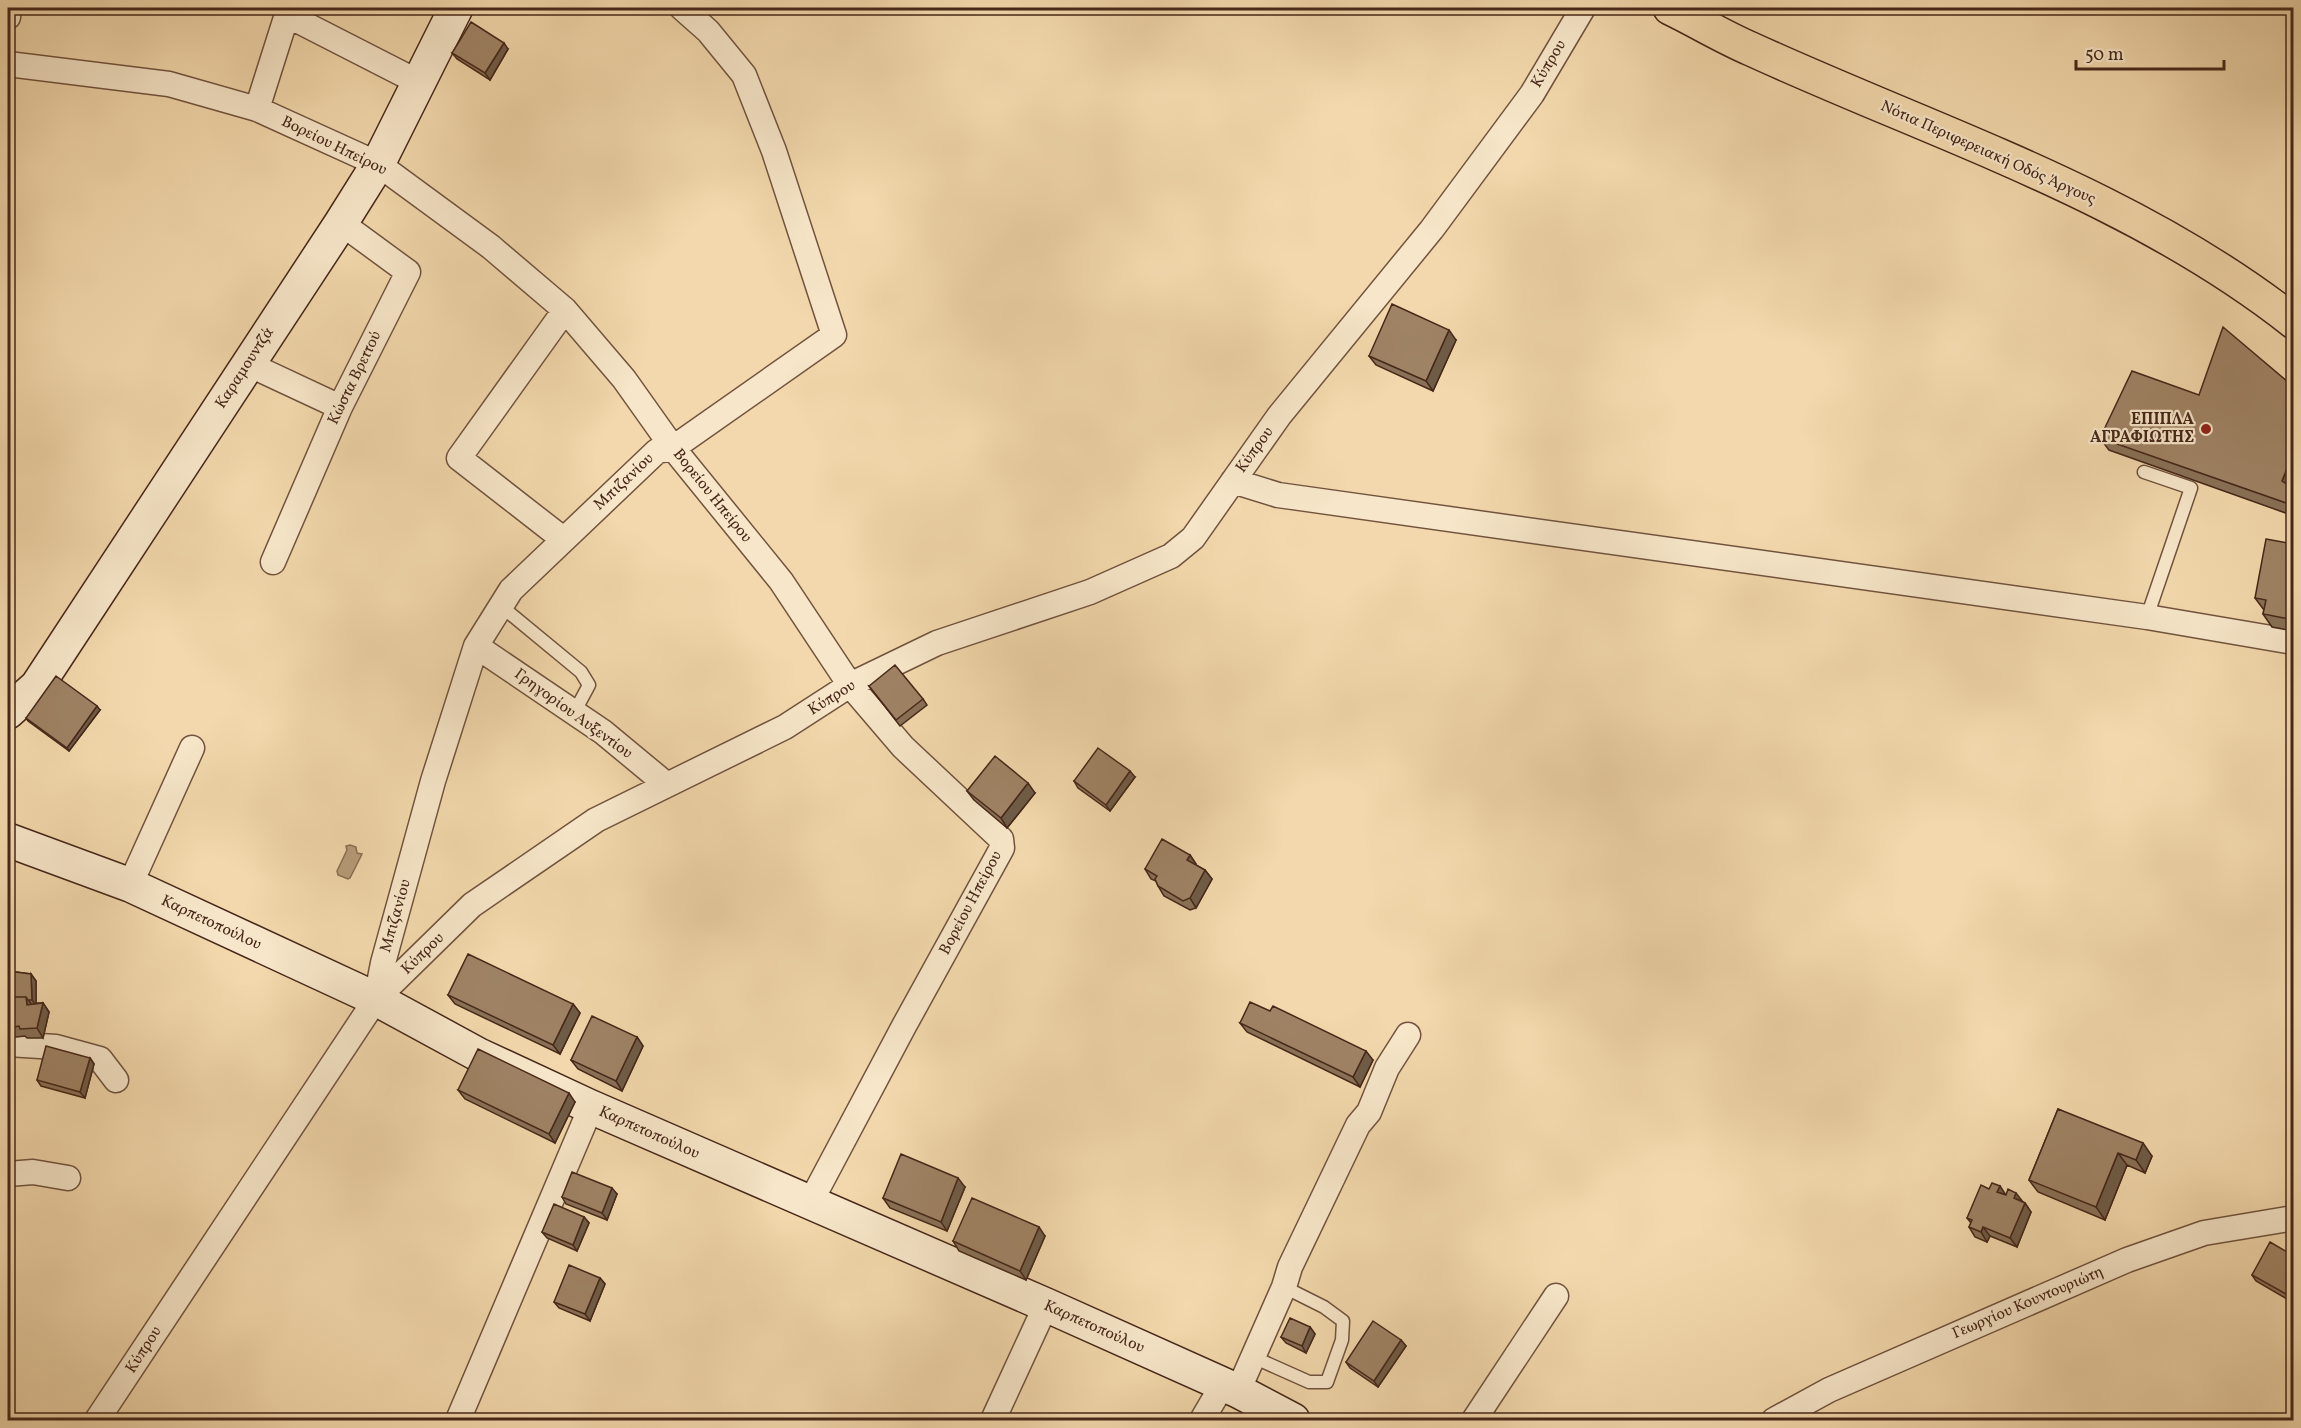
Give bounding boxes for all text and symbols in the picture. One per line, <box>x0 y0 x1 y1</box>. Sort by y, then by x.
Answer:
scale bar <box>2076 33 2224 71</box>
street label: Κύπρου <box>1526 36 1572 92</box>
text: 50 m <box>2085 43 2124 68</box>
street label: Νότια Περιφερειακή Οδός Άργους <box>1877 95 2099 211</box>
street label: Βορείου Ηπείρου <box>278 111 391 181</box>
street label: Καραμουντζά <box>210 323 280 413</box>
street label: Κώστα Βρεττού <box>323 327 387 429</box>
place label: ΕΠΙΠΛΑ ΑΓΡΑΦΙΩΤΗΣ <box>2090 409 2195 449</box>
street label: Κύπρου <box>1231 422 1279 478</box>
marker: ΕΠΙΠΛΑ ΑΓΡΑΦΙΩΤΗΣ <box>2199 422 2213 436</box>
street label: Βορείου Ηπείρου <box>667 444 757 548</box>
street label: Μπιζανίου <box>589 448 659 516</box>
street label: Γρηγορίου Αυξεντίου <box>509 664 637 765</box>
street label: Κύπρου <box>804 675 860 721</box>
street label: Βορείου Ηπείρου <box>934 847 1008 959</box>
street label: Μπιζανίου <box>375 877 417 955</box>
street label: Καρπετοπούλου <box>157 890 265 956</box>
street label: Κύπρου <box>397 928 450 980</box>
street label: Καρπετοπούλου <box>595 1101 703 1165</box>
street label: Γεωργίου Κουντουριώτη <box>1949 1261 2107 1345</box>
street label: Καρπετοπούλου <box>1040 1295 1148 1359</box>
street label: Κύπρου <box>121 1322 168 1378</box>

